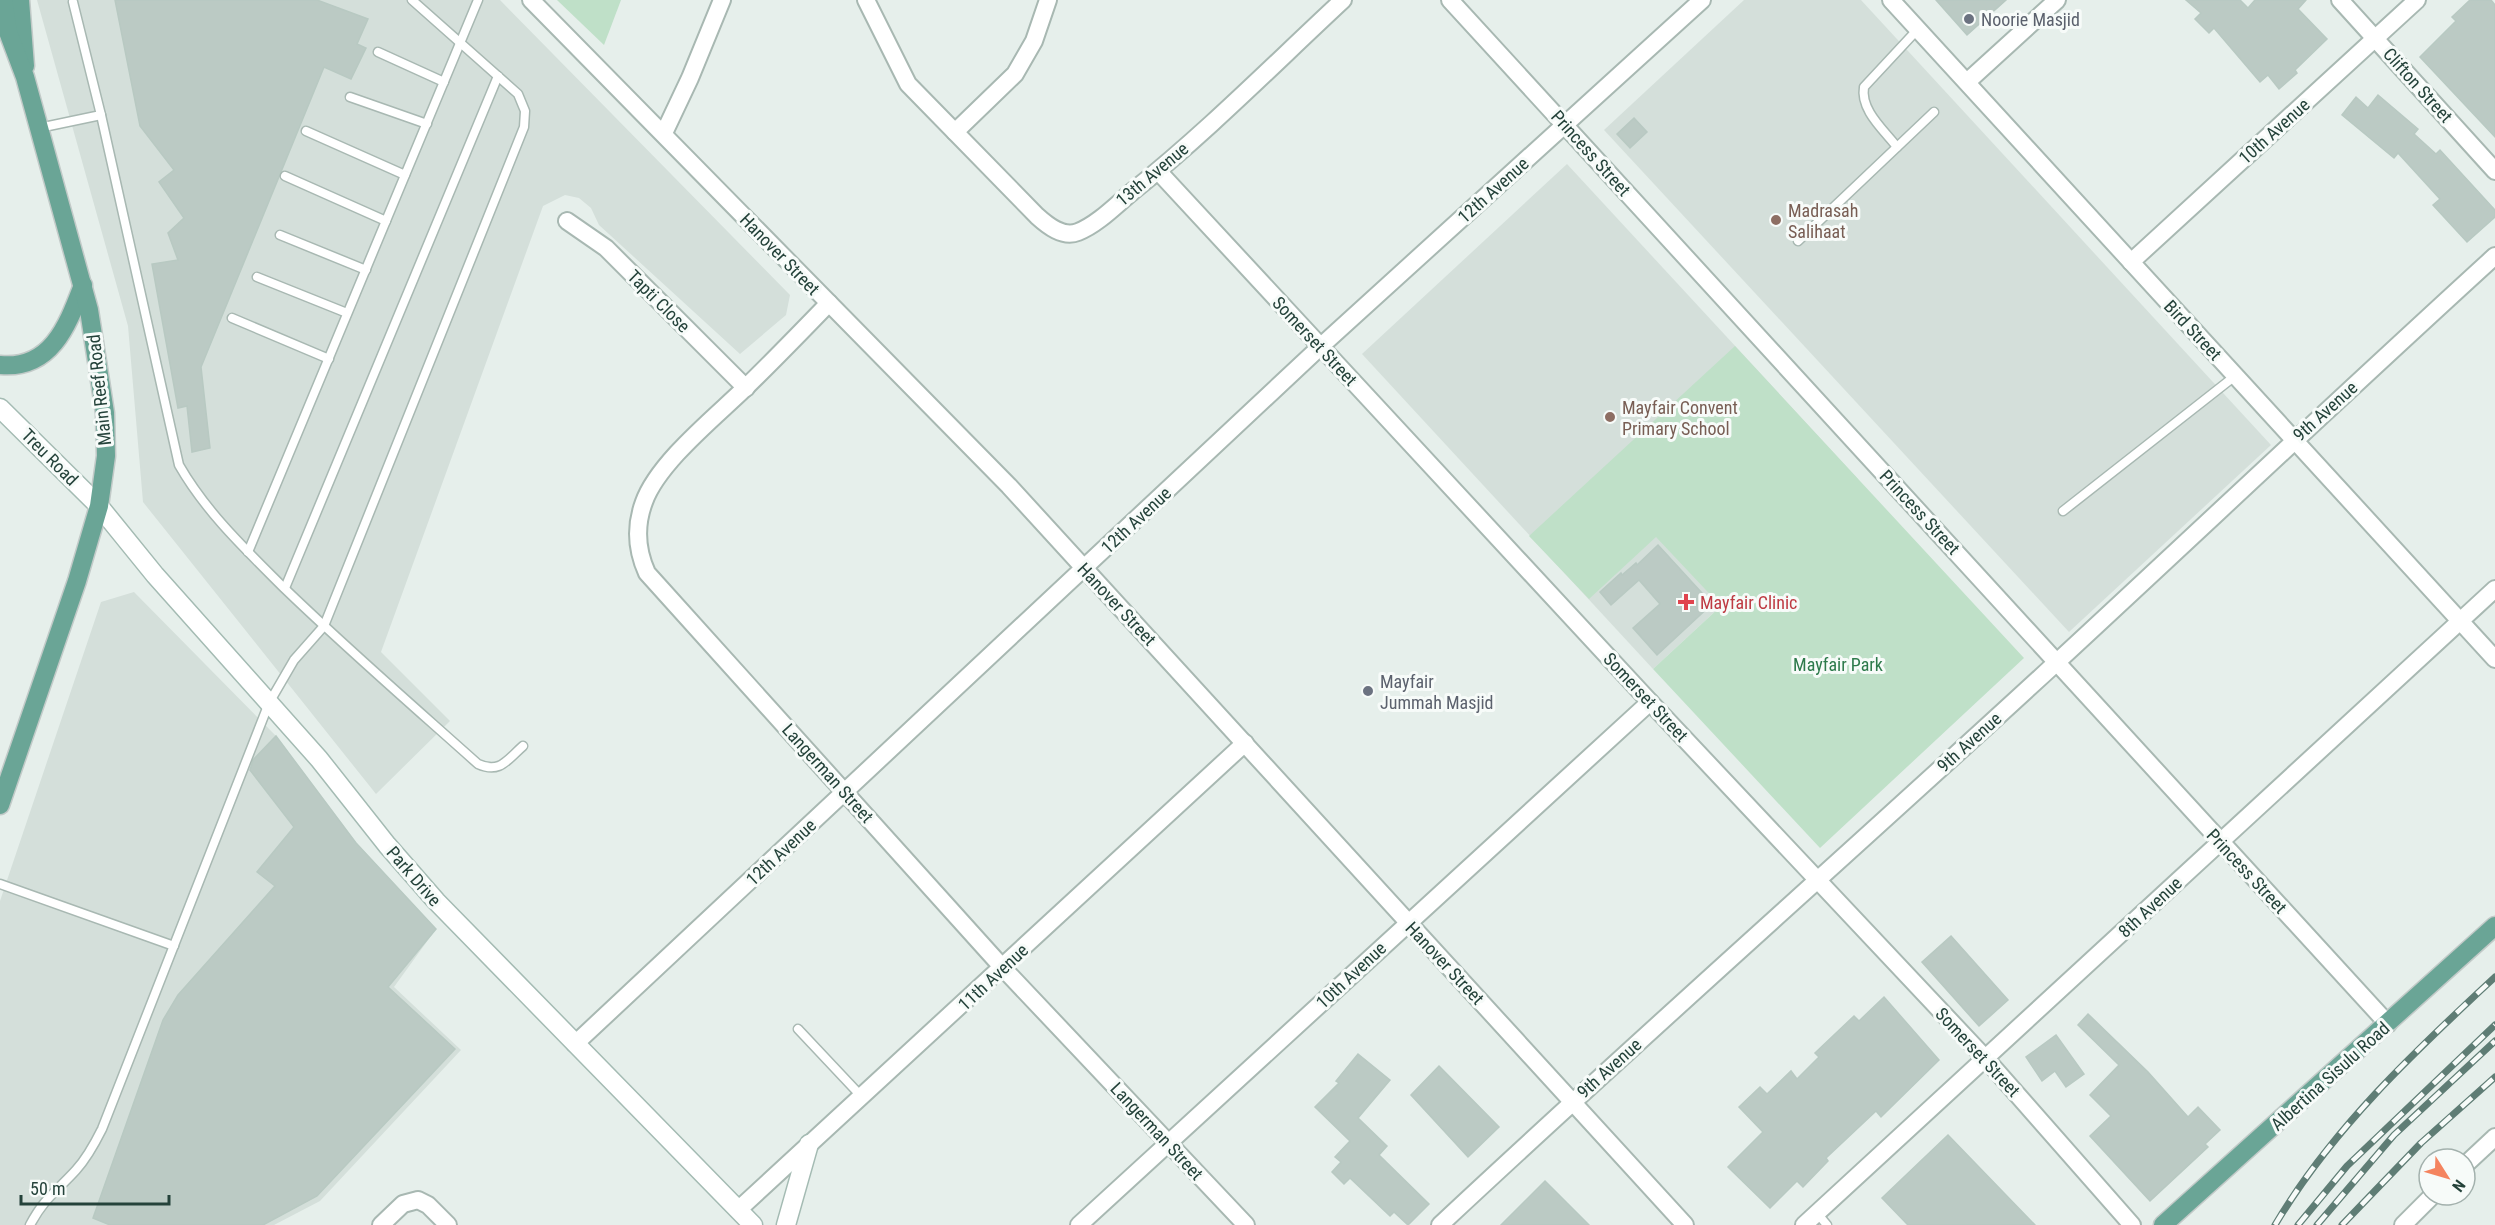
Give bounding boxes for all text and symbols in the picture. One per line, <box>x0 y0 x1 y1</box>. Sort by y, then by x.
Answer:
place label: Noorie Masjid <box>1981 9 2080 30</box>
marker: Noorie Masjid <box>1962 12 1976 26</box>
street label: Clifton Street <box>2379 43 2457 127</box>
street label: 10th Avenue <box>2234 94 2314 168</box>
street label: Princess Street <box>1547 106 1635 200</box>
street label: 13th Avenue <box>1112 138 1192 210</box>
street label: 12th Avenue <box>1453 153 1533 227</box>
place label: Madrasah Salihaat <box>1788 200 1858 242</box>
street label: Hanover Street <box>736 209 824 299</box>
marker: Madrasah Salihaat <box>1769 213 1783 227</box>
street label: Tapti Close <box>623 265 695 337</box>
street label: Somerset Street <box>1268 292 1362 390</box>
street label: Bird Street <box>2160 296 2226 364</box>
street label: Main Reef Road <box>83 333 115 447</box>
street label: 9th Avenue <box>2289 377 2361 445</box>
place label: Mayfair Convent Primary School <box>1622 397 1738 439</box>
marker: Mayfair Convent Primary School <box>1603 410 1617 424</box>
street label: Treu Road <box>17 424 83 490</box>
street label: Princess Street <box>1876 465 1964 559</box>
street label: 12th Avenue <box>1097 482 1175 558</box>
street label: Hanover Street <box>1073 558 1161 650</box>
place label: Mayfair Clinic <box>1700 592 1797 613</box>
marker: Mayfair Clinic <box>1677 593 1695 611</box>
street label: Somerset Street <box>1599 648 1693 746</box>
park label: Mayfair Park <box>1793 654 1883 675</box>
place label: Mayfair Jummah Masjid <box>1380 671 1493 713</box>
marker: Mayfair Jummah Masjid <box>1361 684 1375 698</box>
street label: 9th Avenue <box>1933 708 2005 776</box>
street label: Langerman Street <box>778 719 878 827</box>
street label: 12th Avenue <box>742 814 820 890</box>
street label: Princess Street <box>2203 824 2291 918</box>
street label: Park Drive <box>382 842 446 910</box>
street label: 8th Avenue <box>2114 872 2186 942</box>
street label: Hanover Street <box>1401 917 1489 1009</box>
street label: 10th Avenue <box>1312 937 1390 1013</box>
street label: 11th Avenue <box>954 939 1032 1015</box>
street label: Somerset Street <box>1931 1003 2025 1101</box>
street label: Albertina Sisulu Road <box>2266 1017 2394 1135</box>
street label: 9th Avenue <box>1573 1034 1645 1102</box>
street label: Langerman Street <box>1106 1078 1208 1184</box>
north arrow <box>2417 1147 2477 1207</box>
scale bar <box>21 1168 170 1206</box>
text: N <box>2448 1176 2469 1195</box>
text: 50 m <box>30 1178 65 1199</box>

